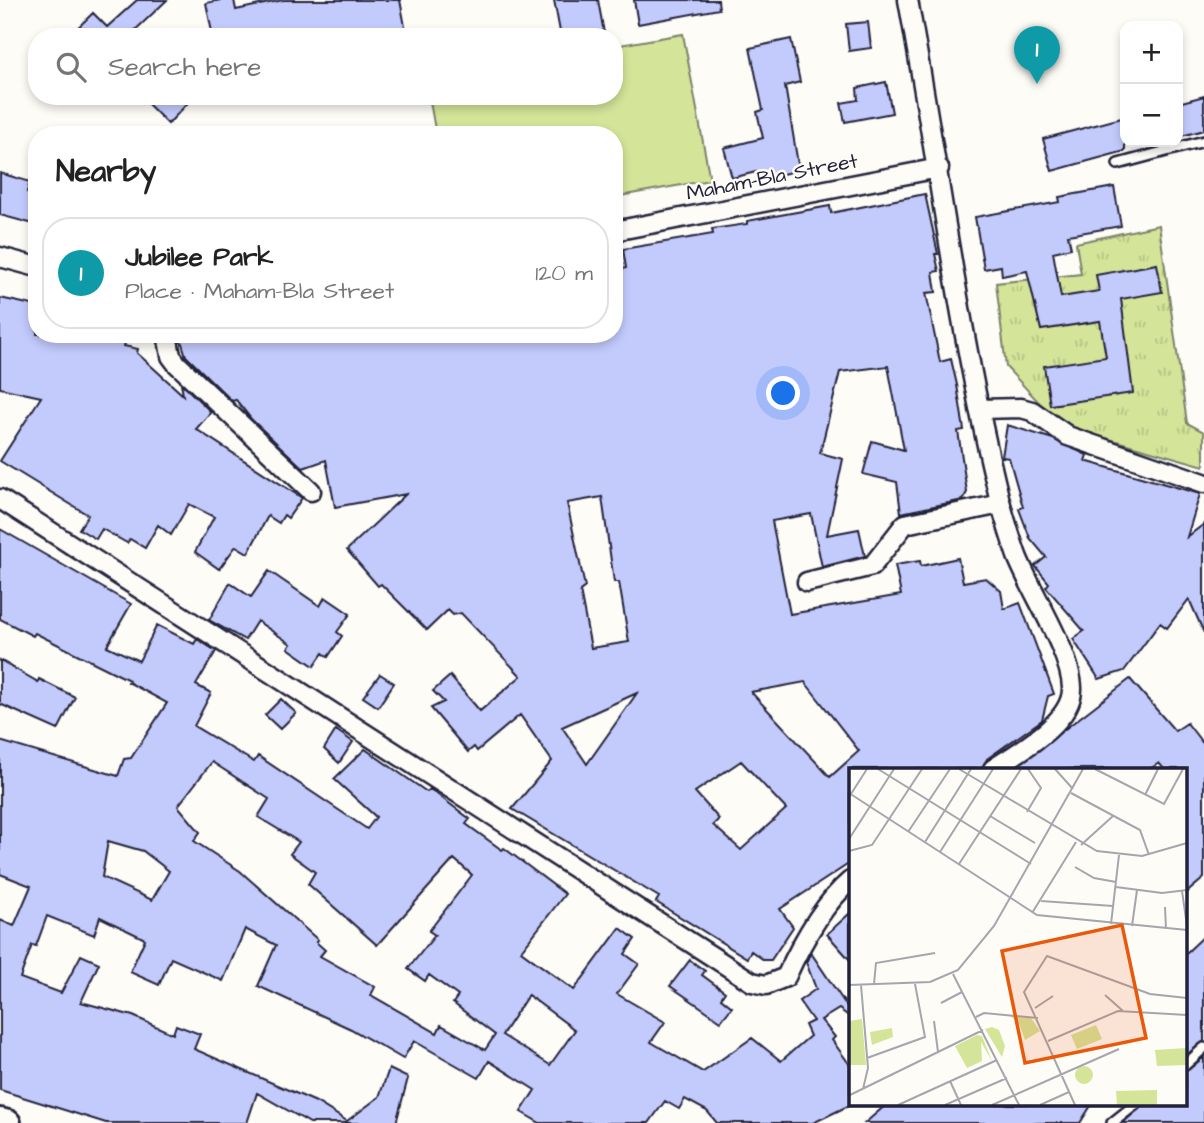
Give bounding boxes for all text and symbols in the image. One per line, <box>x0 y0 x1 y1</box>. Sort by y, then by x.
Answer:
map controls <box>1120 21 1183 147</box>
button: + <box>1120 21 1183 84</box>
pin: 1 <box>1014 26 1060 84</box>
search box <box>28 28 623 105</box>
icon: search <box>52 48 90 86</box>
text: Search here <box>108 49 261 85</box>
button: − <box>1120 84 1183 147</box>
street label: Maham-Bla Street <box>684 146 861 208</box>
text: Nearby <box>56 151 156 193</box>
text: Jubilee Park <box>125 239 273 275</box>
text: 1 <box>80 257 82 289</box>
text: 120 m <box>535 257 593 289</box>
text: Place · Maham-Bla Street <box>125 275 394 307</box>
your location <box>766 376 800 410</box>
inset map <box>849 768 1186 1106</box>

